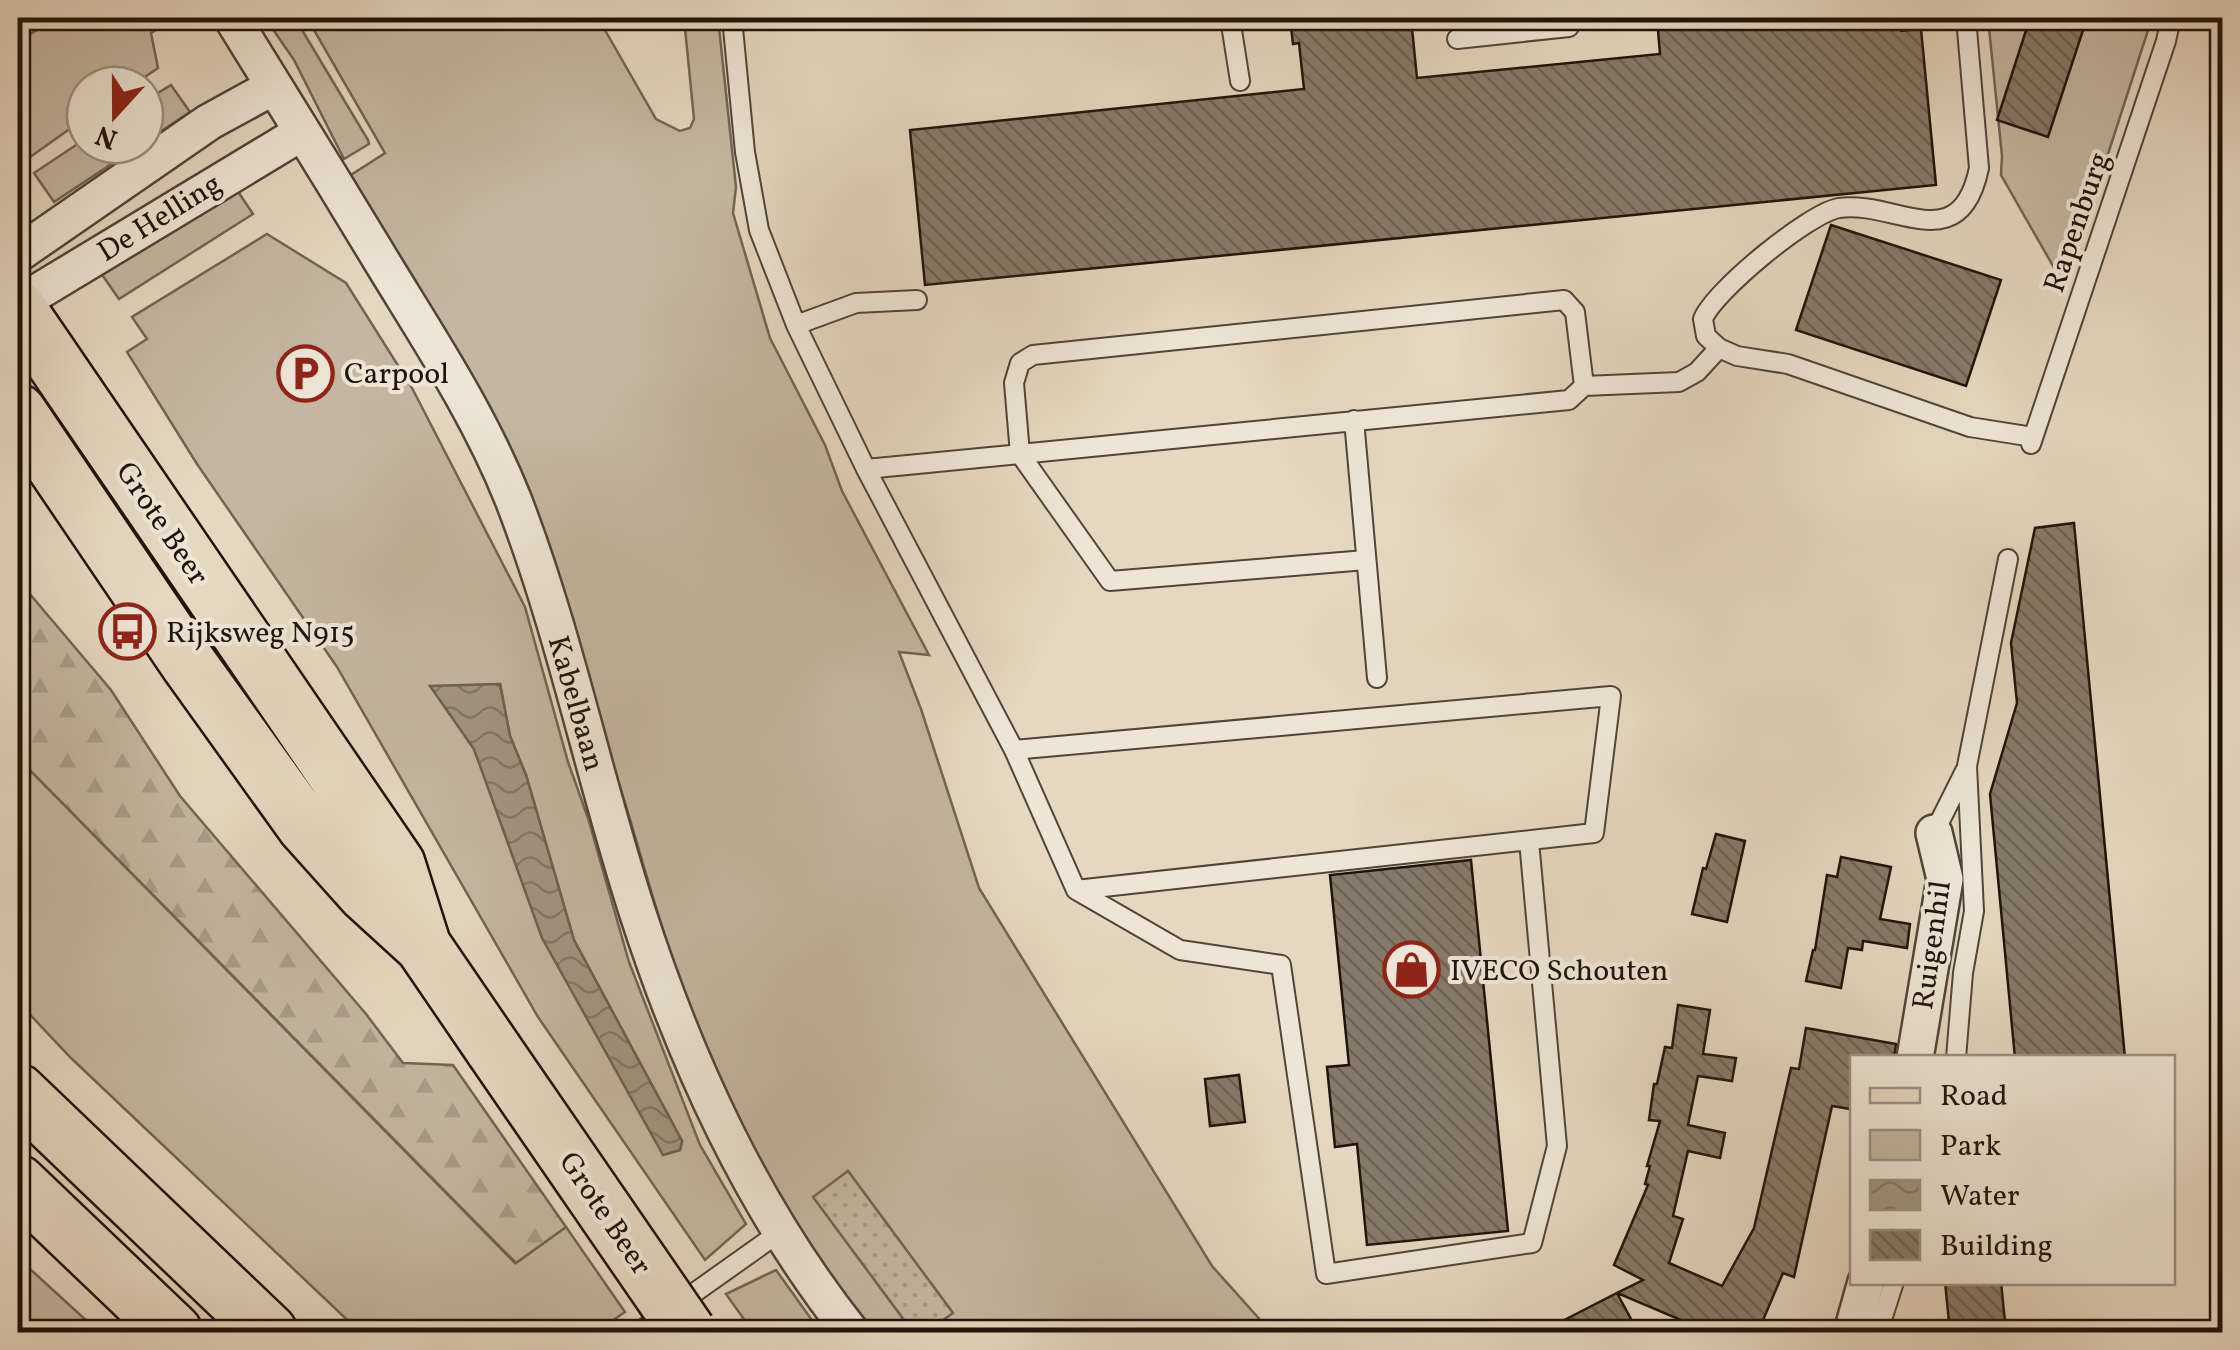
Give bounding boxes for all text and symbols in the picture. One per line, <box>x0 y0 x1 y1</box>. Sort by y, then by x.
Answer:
north arrow <box>65 65 165 165</box>
text: N <box>90 114 123 158</box>
street label: Rapenburg <box>2034 147 2122 299</box>
street label: De Helling <box>90 164 230 273</box>
parking icon: Carpool <box>275 343 335 403</box>
place label: Carpool <box>344 354 449 396</box>
street label: Grote Beer <box>105 454 218 594</box>
bus stop icon: Rijksweg N915 <box>97 602 157 662</box>
place label: Rijksweg N915 <box>166 613 355 655</box>
street label: Kabelbaan <box>536 631 614 776</box>
street label: Ruigenhil <box>1903 878 1963 1012</box>
shop icon: IVECO Schouten <box>1381 940 1441 1000</box>
place label: IVECO Schouten <box>1450 951 1669 993</box>
legend <box>1850 1055 2175 1285</box>
text: Road <box>1940 1076 2008 1118</box>
text: Park <box>1940 1126 2001 1168</box>
street label: Grote Beer <box>548 1144 661 1284</box>
text: Water <box>1940 1176 2020 1218</box>
text: Building <box>1940 1226 2053 1268</box>

